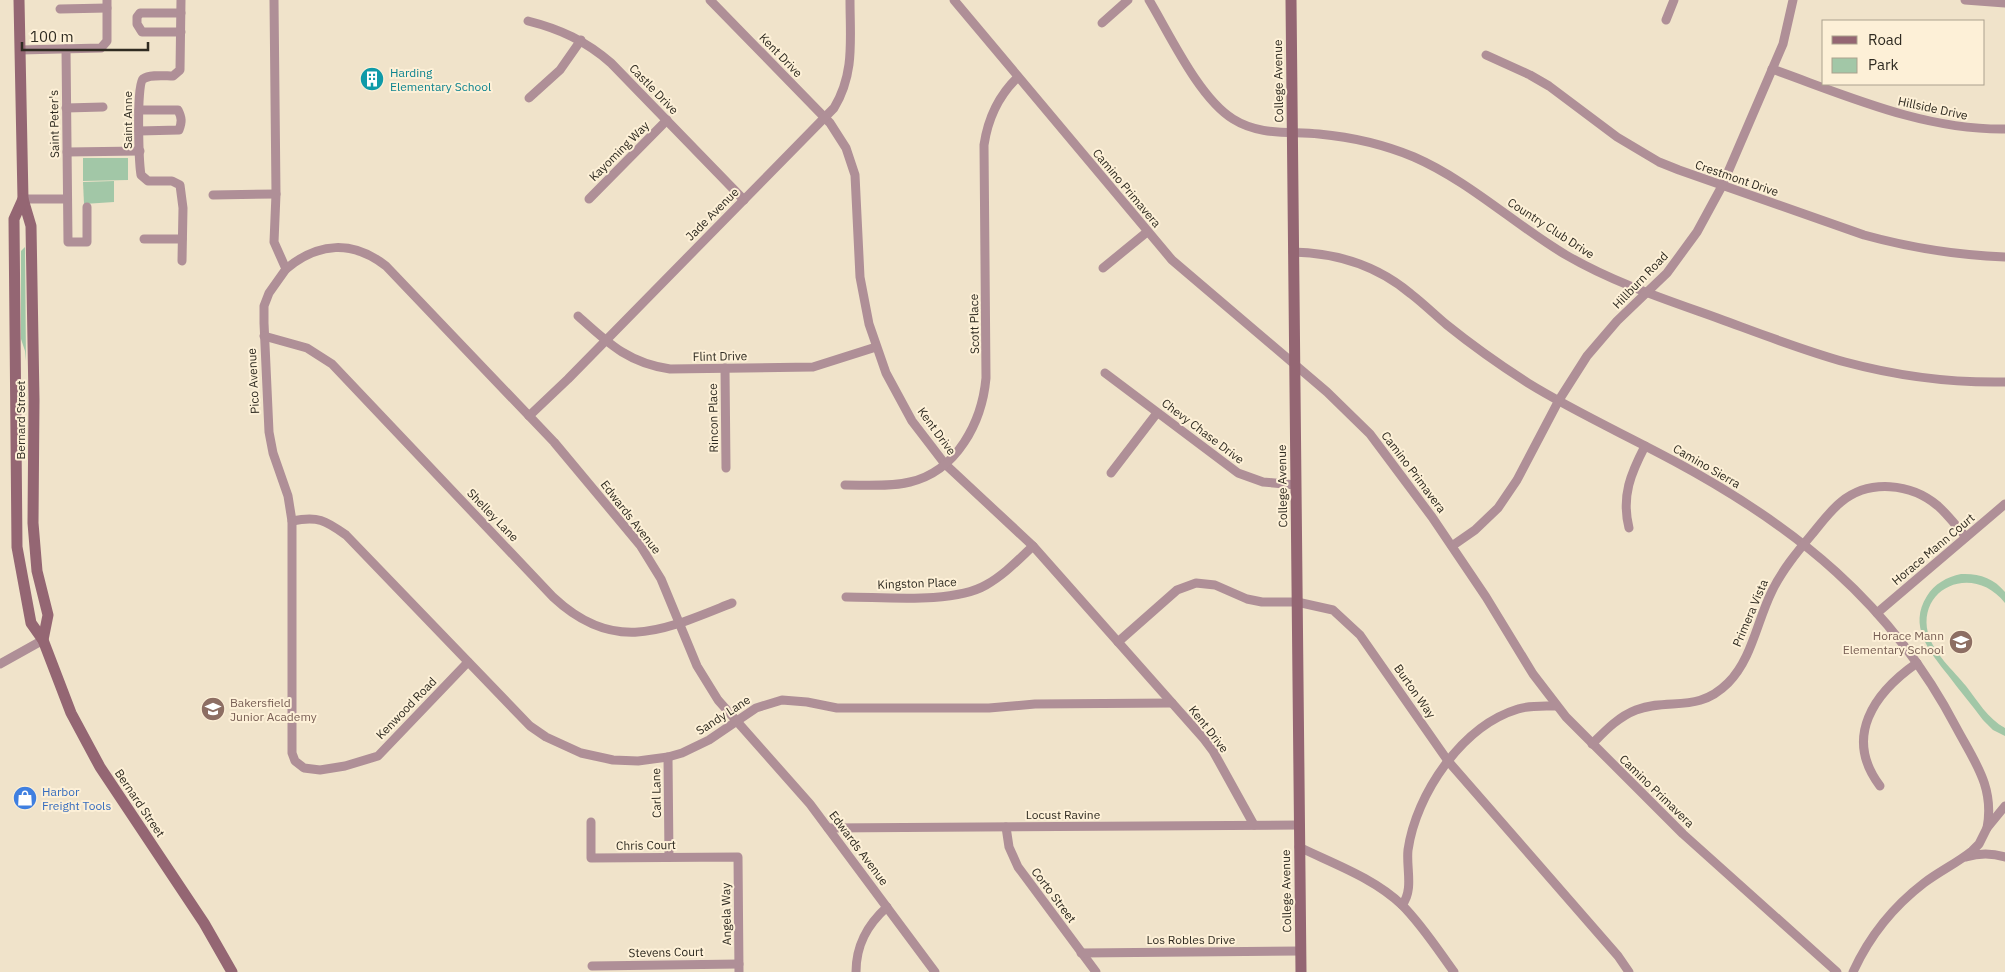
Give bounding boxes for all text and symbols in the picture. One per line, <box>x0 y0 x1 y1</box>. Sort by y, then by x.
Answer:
scale bar <box>22 20 149 52</box>
legend <box>1822 20 1985 85</box>
text: 100 m <box>30 27 74 46</box>
street label: Kent Drive <box>756 30 806 81</box>
text: Road <box>1868 30 1903 49</box>
street label: College Avenue <box>1270 39 1286 123</box>
text: Park <box>1868 55 1898 74</box>
street label: Castle Drive <box>626 61 682 118</box>
place label: Harding Elementary School <box>390 65 491 94</box>
building icon: Harding Elementary School <box>359 66 385 92</box>
street label: Saint Peter's <box>46 90 62 158</box>
street label: Saint Anne <box>120 91 135 149</box>
street label: Hillside Drive <box>1897 93 1970 123</box>
street label: Kayoming Way <box>586 118 652 184</box>
street label: Camino Primavera <box>1090 146 1165 231</box>
street label: Crestmont Drive <box>1693 157 1781 199</box>
street label: Jade Avenue <box>682 184 742 244</box>
street label: Country Club Drive <box>1505 194 1598 262</box>
street label: Hillburn Road <box>1609 248 1671 312</box>
street label: Scott Place <box>966 293 982 354</box>
street label: Pico Avenue <box>244 347 262 414</box>
street label: Flint Drive <box>693 348 748 364</box>
street label: Bernard Street <box>13 380 28 460</box>
street label: Rincon Place <box>705 383 721 453</box>
street label: Chevy Chase Drive <box>1159 395 1247 467</box>
street label: Kent Drive <box>915 404 960 458</box>
street label: Camino Primavera <box>1378 428 1450 516</box>
street label: Camino Sierra <box>1671 441 1744 492</box>
street label: College Avenue <box>1274 444 1290 528</box>
street label: Edwards Avenue <box>598 477 665 557</box>
street label: Shelley Lane <box>464 485 522 545</box>
street label: Horace Mann Court <box>1888 510 1978 588</box>
street label: Kingston Place <box>877 574 957 592</box>
street label: Primera Vista <box>1729 576 1771 649</box>
place label: Horace Mann Elementary School <box>1843 628 1944 657</box>
school or university icon: Horace Mann Elementary School <box>1948 629 1974 655</box>
street label: Burton Way <box>1391 661 1439 721</box>
street label: Kenwood Road <box>373 674 439 742</box>
street label: Sandy Lane <box>693 692 753 738</box>
place label: Bakersfield Junior Academy <box>230 695 317 724</box>
school or university icon: Bakersfield Junior Academy <box>200 696 226 722</box>
street label: Kent Drive <box>1186 702 1232 756</box>
street label: Camino Primavera <box>1616 751 1698 831</box>
street label: Bernard Street <box>112 766 168 840</box>
street label: Carl Lane <box>648 767 664 818</box>
place label: Harbor Freight Tools <box>42 784 111 813</box>
shop icon: Harbor Freight Tools <box>12 785 38 811</box>
street label: Locust Ravine <box>1026 807 1101 822</box>
street label: Edwards Avenue <box>826 808 892 889</box>
street label: Chris Court <box>616 837 676 853</box>
street label: College Avenue <box>1278 849 1294 933</box>
street label: Corto Street <box>1028 864 1080 926</box>
street label: Angela Way <box>718 882 734 946</box>
street label: Los Robles Drive <box>1147 932 1236 947</box>
street label: Stevens Court <box>628 944 704 960</box>

